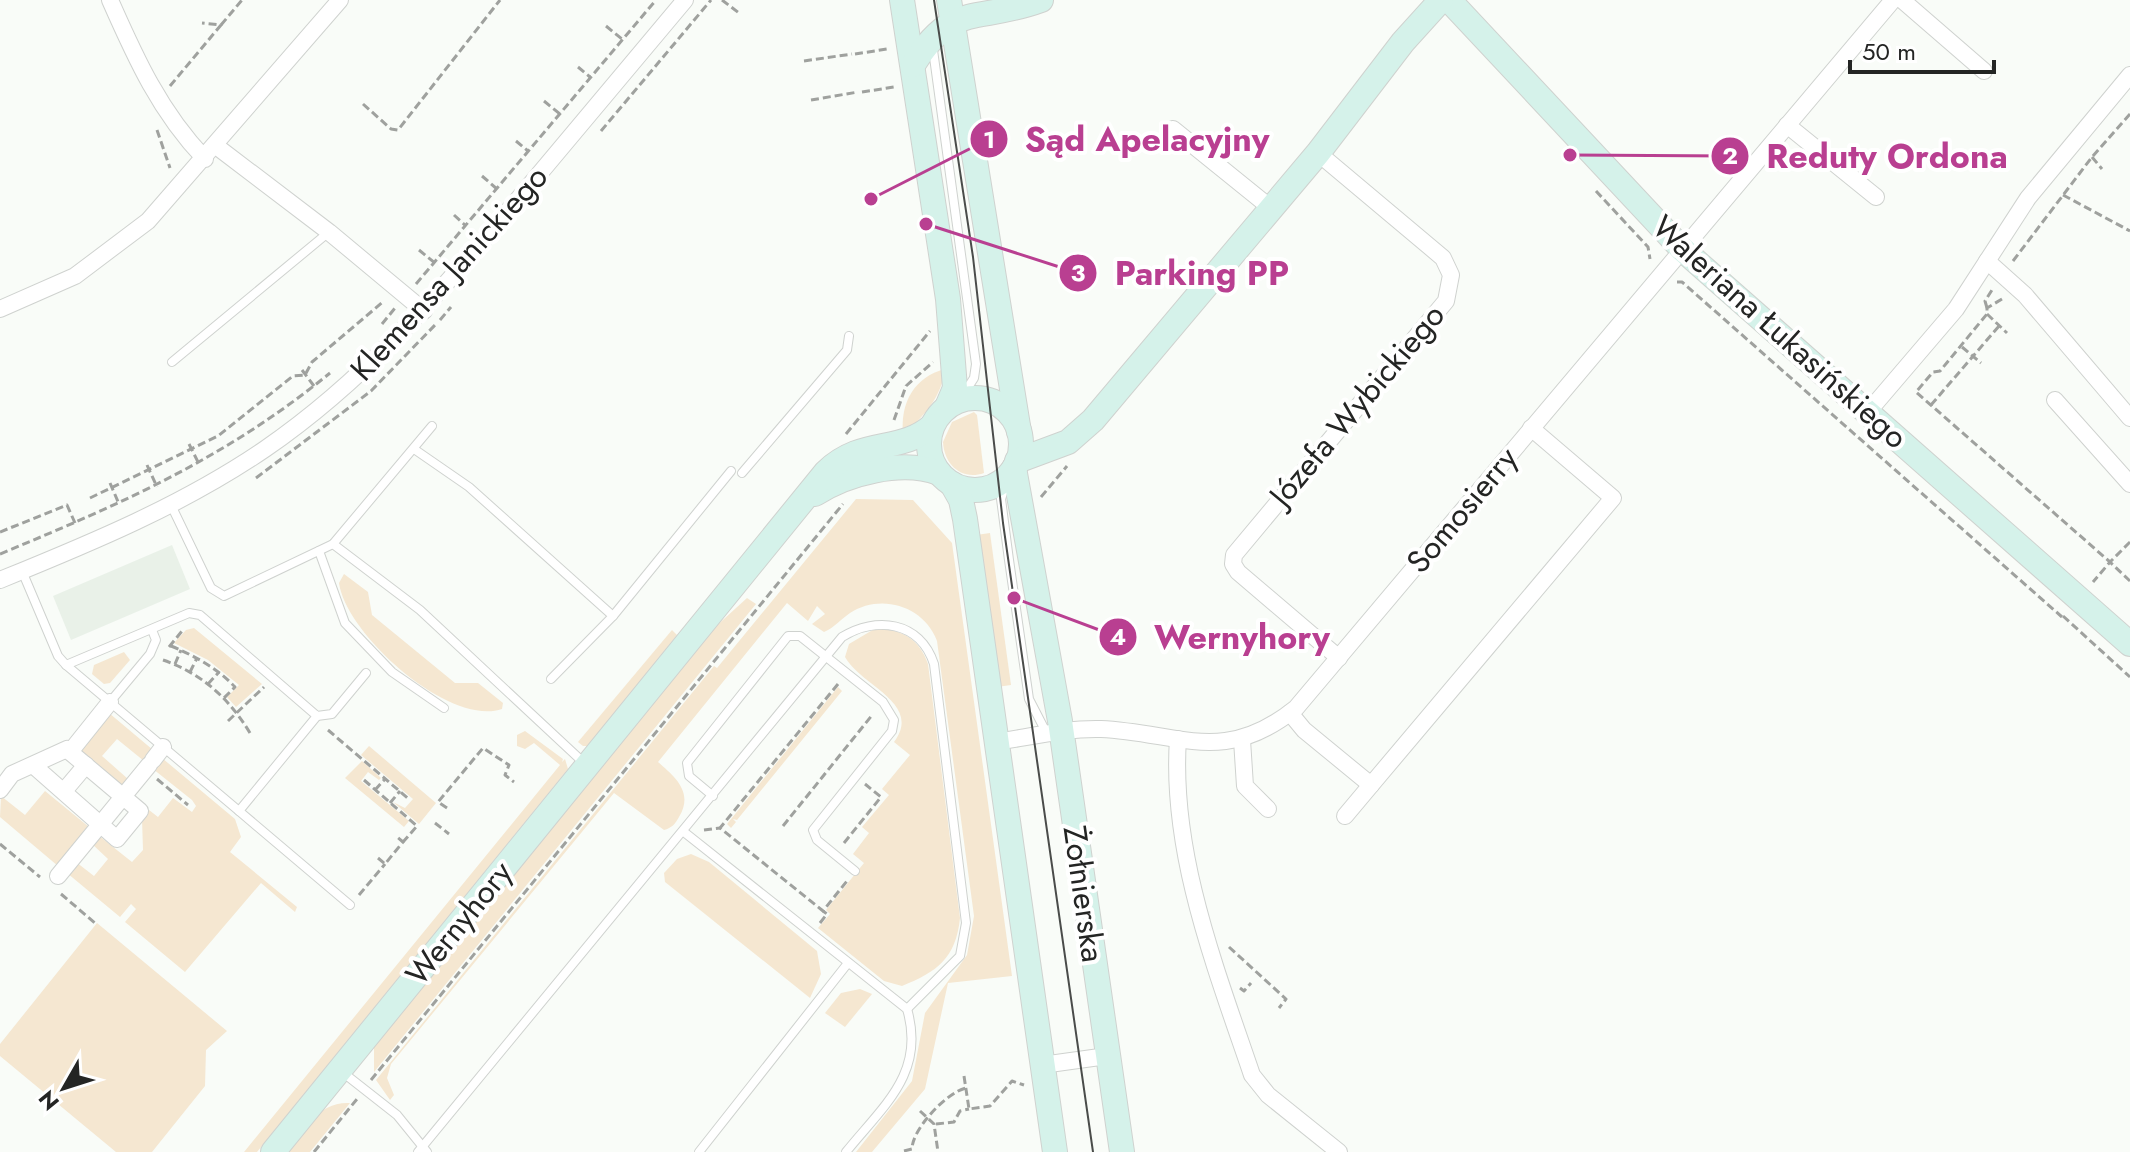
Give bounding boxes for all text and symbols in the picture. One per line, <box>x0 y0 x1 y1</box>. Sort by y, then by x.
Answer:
scale bar <box>1850 24 1994 74</box>
text: 50 m <box>1862 34 1916 69</box>
callout: Sąd Apelacyjny <box>969 110 1286 168</box>
text: Sąd Apelacyjny <box>1025 115 1271 164</box>
text: 1 <box>983 122 995 157</box>
callout: Reduty Ordona <box>1710 127 2023 185</box>
text: Reduty Ordona <box>1766 132 2008 181</box>
text: 2 <box>1722 138 1738 173</box>
street label: Klemensa Janickiego <box>340 155 558 391</box>
street label: Waleriana Łukasińskiego <box>1642 205 1918 459</box>
callout: Parking PP <box>1058 244 1305 302</box>
text: Parking PP <box>1115 249 1289 298</box>
text: 3 <box>1071 255 1086 290</box>
street label: Józefa Wybickiego <box>1256 294 1456 519</box>
street label: Somosierry <box>1395 436 1529 583</box>
callout: Wernyhory <box>1098 608 1346 666</box>
text: Wernyhory <box>1154 613 1331 662</box>
text: 4 <box>1110 619 1126 654</box>
street label: Żołnierska <box>1052 823 1116 965</box>
street label: Wernyhory <box>395 850 524 995</box>
north arrow <box>24 1048 104 1128</box>
text: N <box>31 1084 66 1117</box>

